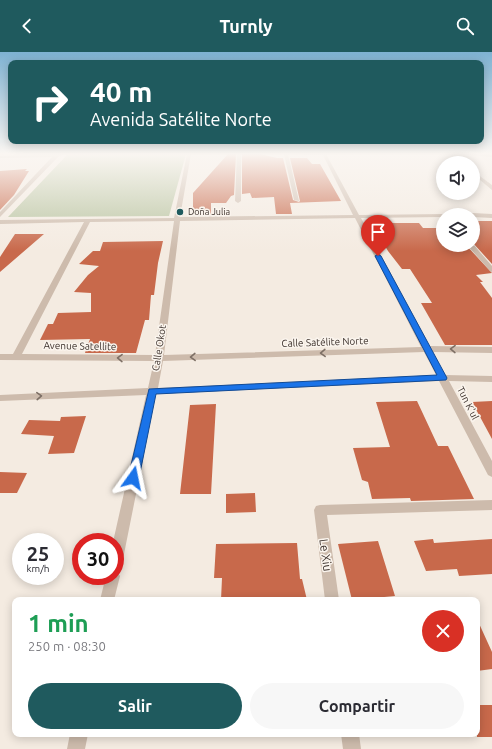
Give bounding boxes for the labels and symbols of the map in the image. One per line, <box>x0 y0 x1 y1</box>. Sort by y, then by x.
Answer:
marker: Doña Julia <box>175 207 185 217</box>
place label: Doña Julia <box>188 207 230 217</box>
pin <box>361 215 395 256</box>
street label: Calle Okot <box>150 324 168 372</box>
street label: Calle Satélite Norte <box>281 335 369 349</box>
street label: Avenue Satellite <box>43 340 117 352</box>
one-way arrow <box>450 345 456 354</box>
one-way arrow <box>320 349 326 357</box>
one-way arrow <box>190 353 196 361</box>
one-way arrow <box>117 354 123 362</box>
street label: Tun K'ul <box>455 385 481 422</box>
one-way arrow <box>36 392 42 401</box>
position arrow <box>112 457 154 499</box>
speed limit sign: 30 <box>72 533 124 585</box>
street label: Le Xiu <box>317 538 335 572</box>

